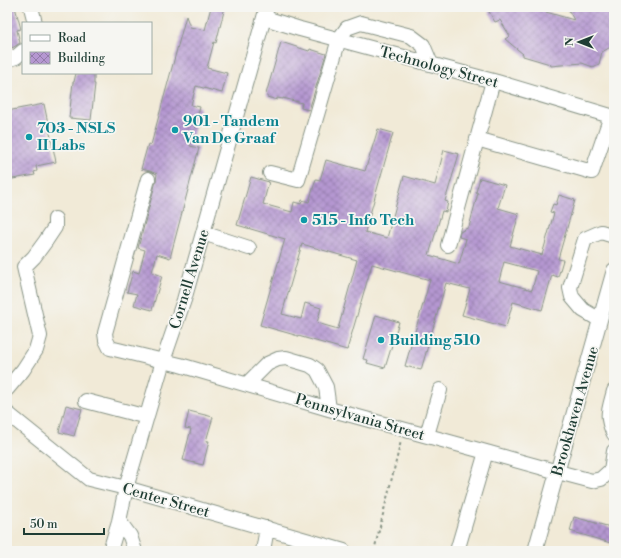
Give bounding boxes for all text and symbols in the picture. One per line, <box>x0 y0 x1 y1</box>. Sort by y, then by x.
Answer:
legend <box>22 22 152 74</box>
north arrow <box>559 22 599 62</box>
text: Road <box>58 31 86 46</box>
text: N <box>563 37 577 46</box>
street label: Technology Street <box>377 42 501 93</box>
text: Building <box>57 51 106 66</box>
place label: 901 - Tandem Van De Graaf <box>182 112 279 148</box>
place label: 703 - NSLS II Labs <box>37 119 116 155</box>
marker: 901 - Tandem Van De Graaf <box>170 125 180 135</box>
marker: 703 - NSLS II Labs <box>24 132 34 142</box>
place label: 515 - Info Tech <box>312 211 415 230</box>
marker: 515 - Info Tech <box>299 215 309 225</box>
street label: Cornell Avenue <box>165 227 214 331</box>
place label: Building 510 <box>389 331 481 350</box>
marker: Building 510 <box>376 335 386 345</box>
street label: Brookhaven Avenue <box>548 344 603 479</box>
street label: Pennsylvania Street <box>293 390 427 445</box>
street label: Center Street <box>120 479 212 522</box>
scale bar <box>24 510 104 536</box>
text: 50 m <box>30 517 58 532</box>

